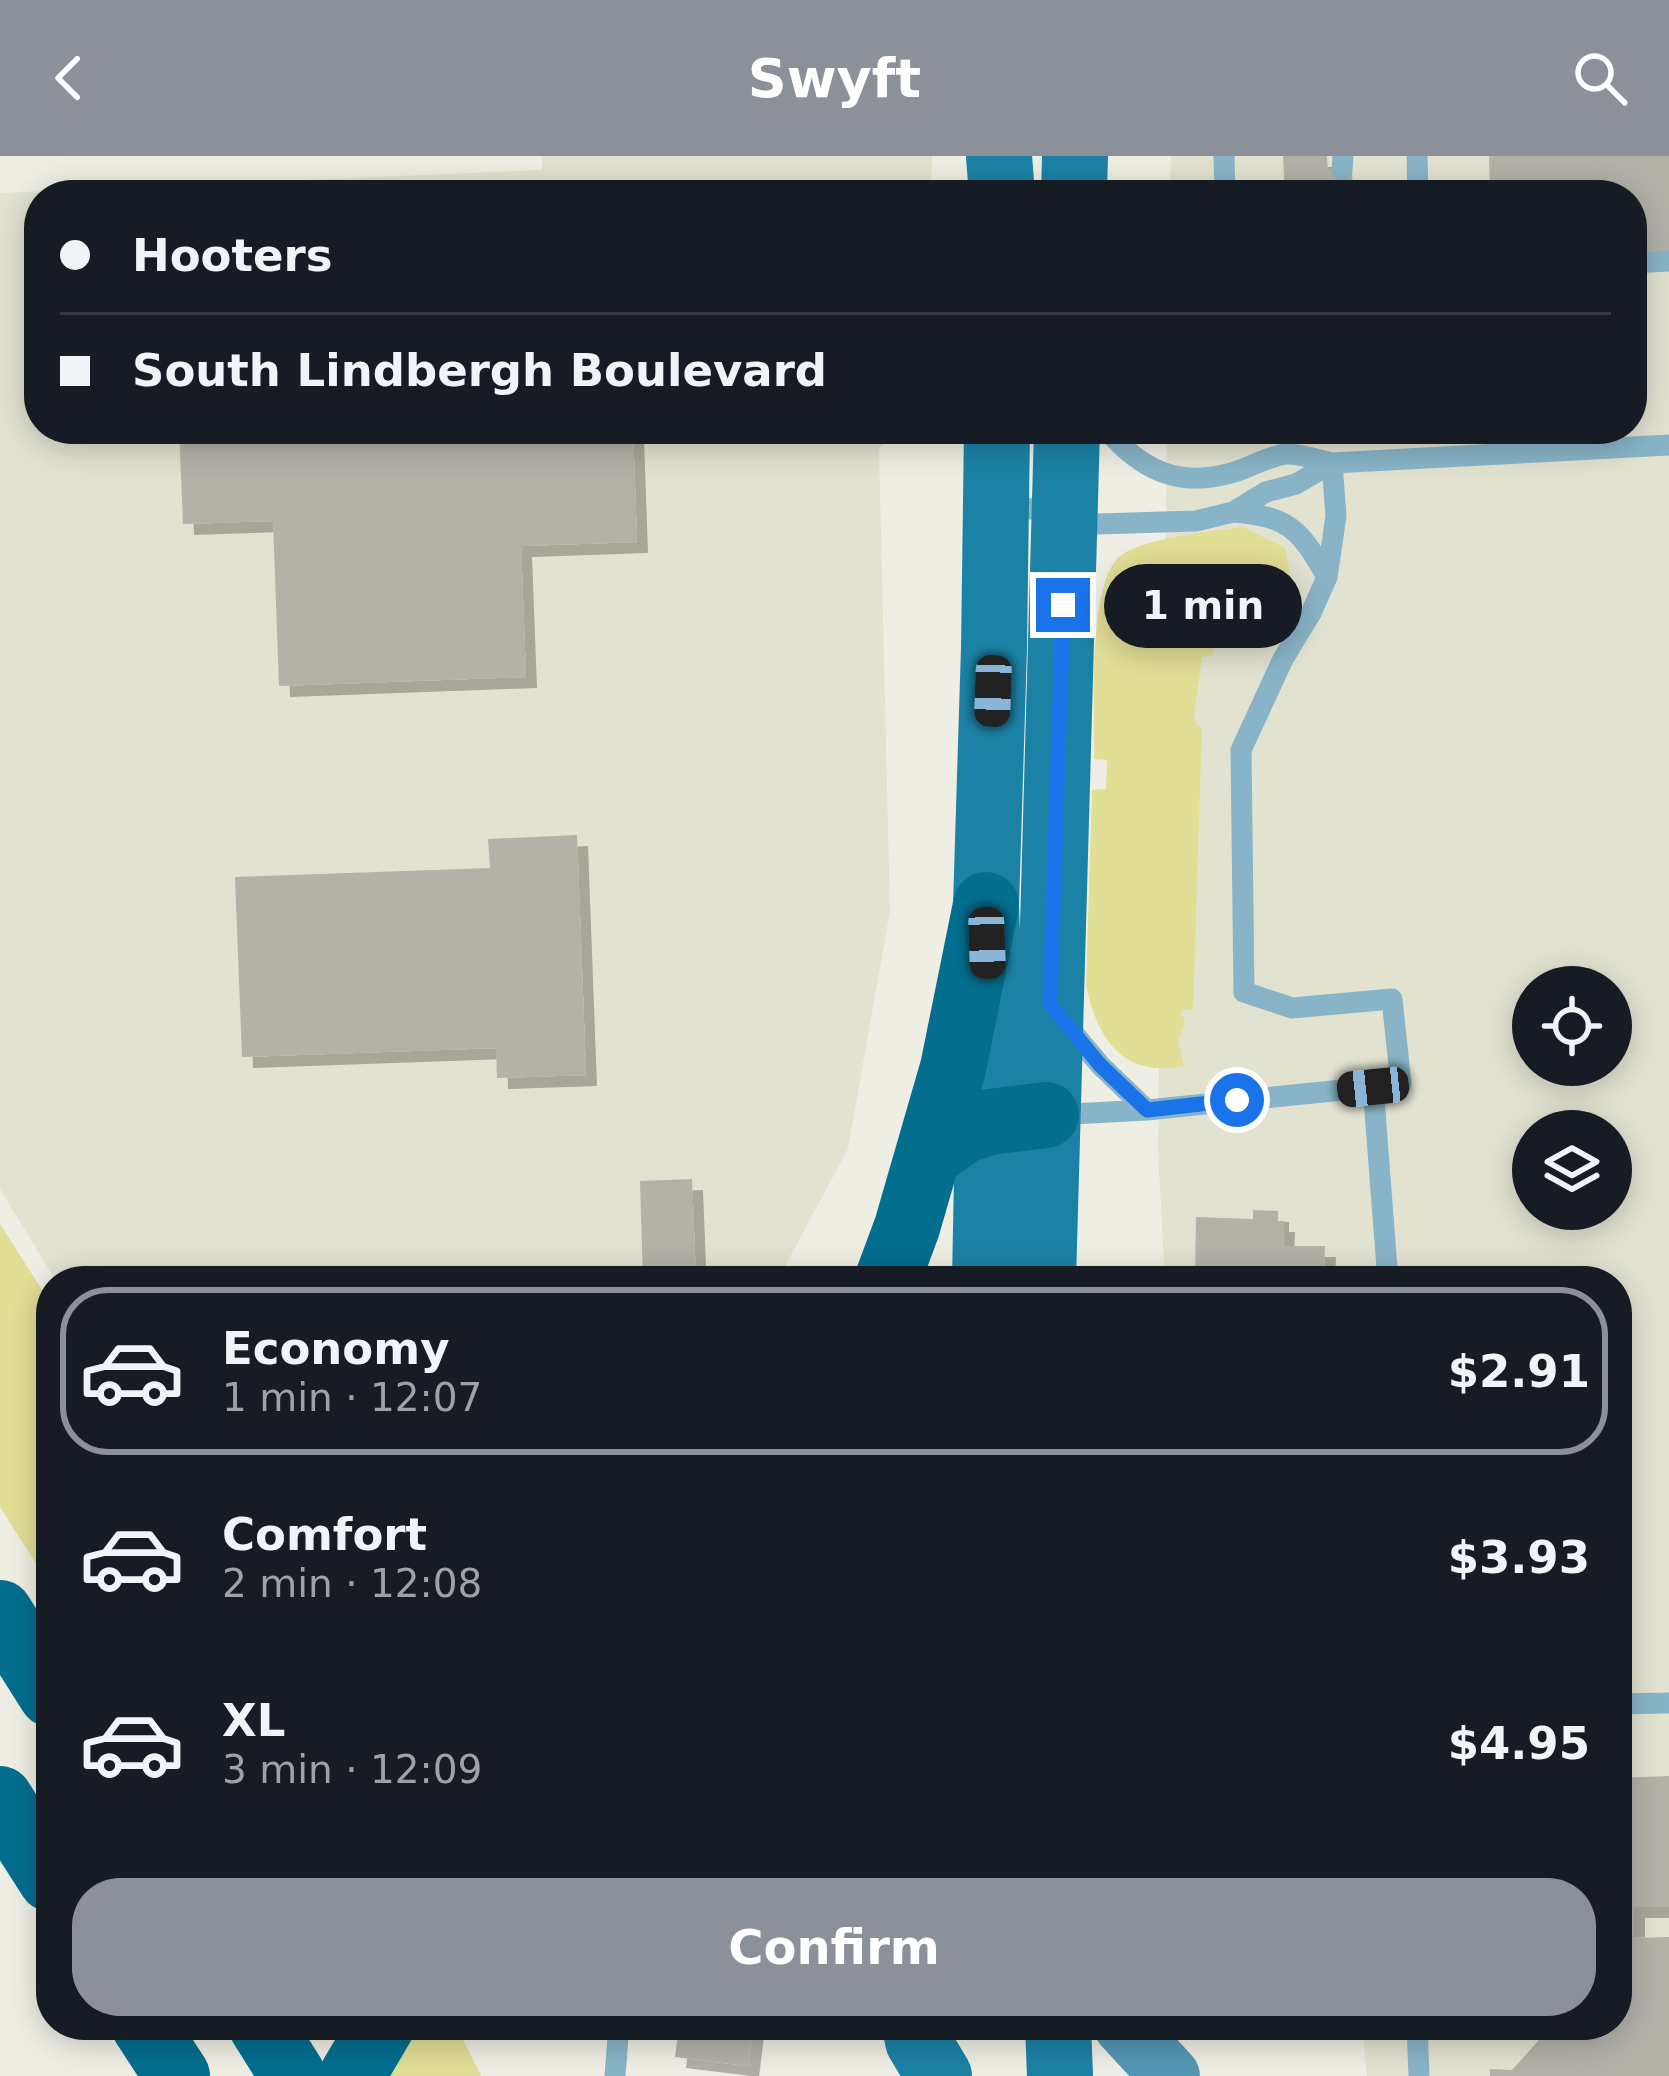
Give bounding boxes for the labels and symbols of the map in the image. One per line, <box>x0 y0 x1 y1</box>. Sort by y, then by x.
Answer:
callout: 1 min <box>1105 563 1303 647</box>
route end <box>1036 578 1090 632</box>
car <box>974 654 1012 728</box>
car <box>968 906 1006 980</box>
car <box>1335 1065 1411 1109</box>
route start <box>1210 1073 1264 1127</box>

